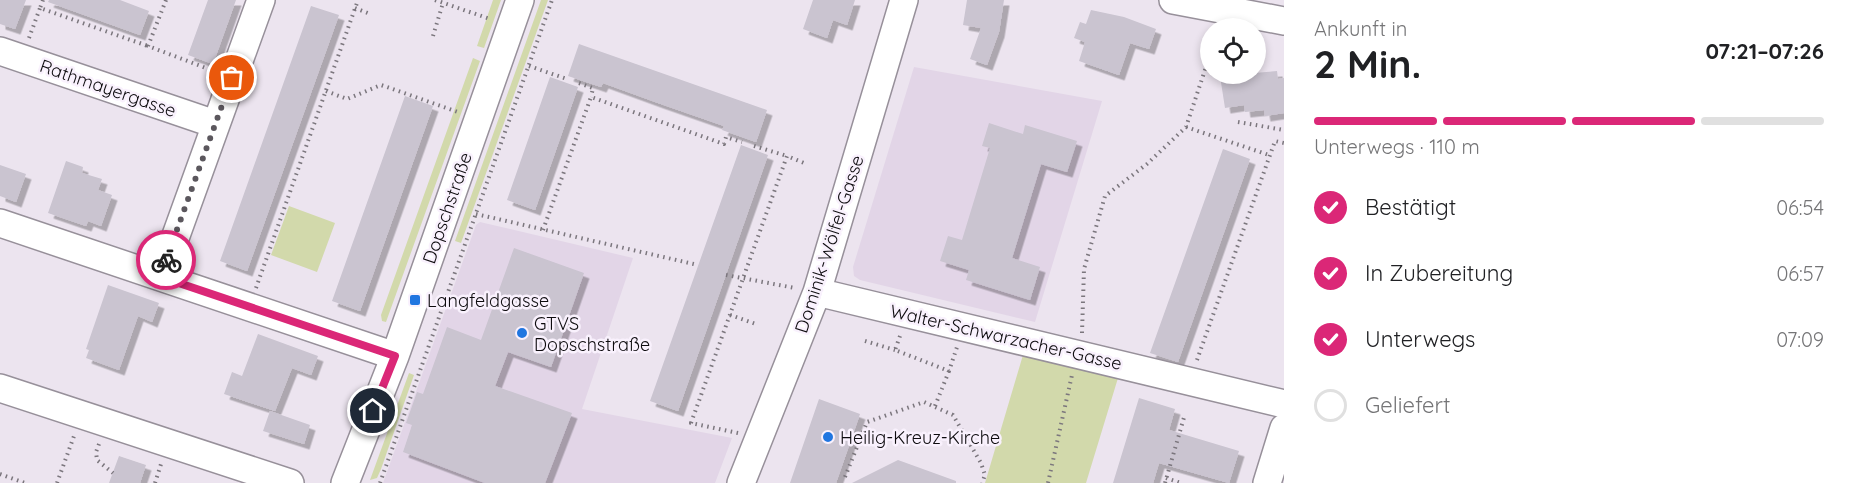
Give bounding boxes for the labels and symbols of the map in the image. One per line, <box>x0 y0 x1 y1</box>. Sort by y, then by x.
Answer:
pin <box>206 52 257 103</box>
street label: Rathmayergasse <box>37 54 179 122</box>
street label: Dopschstraße <box>417 149 477 267</box>
street label: Dominik-Wölfel-Gasse <box>789 152 869 336</box>
courier <box>136 230 196 290</box>
place label: Langfeldgasse <box>427 289 549 312</box>
marker: Langfeldgasse <box>408 293 422 307</box>
street label: Walter-Schwarzacher-Gasse <box>888 299 1124 375</box>
place label: GTVS Dopschstraße <box>534 312 650 356</box>
marker: GTVS Dopschstraße <box>515 326 529 340</box>
pin <box>347 385 398 436</box>
place label: Heilig-Kreuz-Kirche <box>840 426 1000 449</box>
marker: Heilig-Kreuz-Kirche <box>821 430 835 444</box>

